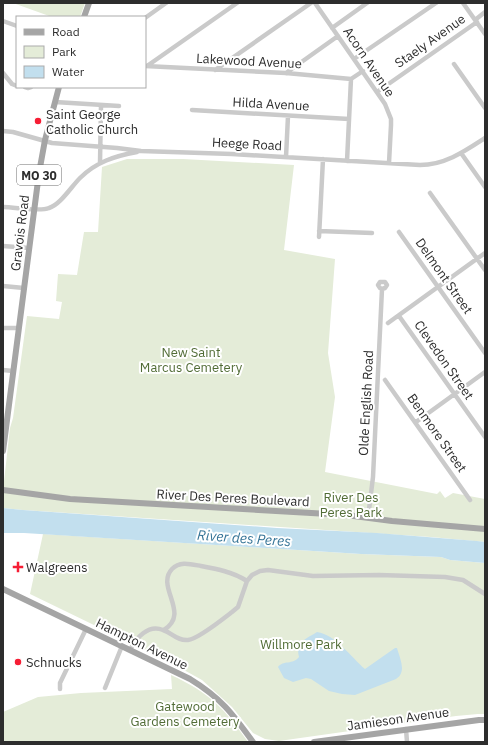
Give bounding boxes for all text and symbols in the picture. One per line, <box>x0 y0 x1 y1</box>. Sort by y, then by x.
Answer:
street label: Staely Avenue <box>391 10 469 72</box>
legend <box>16 16 146 88</box>
text: Road <box>52 24 80 39</box>
street label: Acorn Avenue <box>339 24 399 100</box>
text: Park <box>52 44 77 59</box>
street label: Lakewood Avenue <box>196 50 302 72</box>
text: Water <box>52 64 85 79</box>
street label: Hilda Avenue <box>232 93 310 115</box>
place label: Saint George Catholic Church <box>46 106 138 138</box>
marker: Saint George Catholic Church <box>33 116 43 126</box>
street label: Heege Road <box>211 134 283 154</box>
road number: MO 30 <box>17 165 61 185</box>
street label: Gravois Road <box>7 194 33 272</box>
street label: Delmont Street <box>412 235 476 317</box>
street label: Clevedon Street <box>410 317 478 403</box>
park label: New Saint Marcus Cemetery <box>140 344 243 376</box>
street label: Olde English Road <box>355 350 377 456</box>
street label: Benmore Street <box>404 390 470 476</box>
street label: River Des Peres Boulevard <box>156 486 310 510</box>
park label: River Des Peres Park <box>320 489 382 521</box>
water label: River des Peres <box>197 526 292 550</box>
place label: Walgreens <box>26 559 88 576</box>
marker: Walgreens <box>13 562 23 572</box>
street label: Hampton Avenue <box>93 614 191 674</box>
park label: Willmore Park <box>260 636 342 653</box>
place label: Schnucks <box>26 654 82 671</box>
marker: Schnucks <box>13 657 23 667</box>
park label: Gatewood Gardens Cemetery <box>131 698 240 730</box>
street label: Jamieson Avenue <box>346 703 450 735</box>

